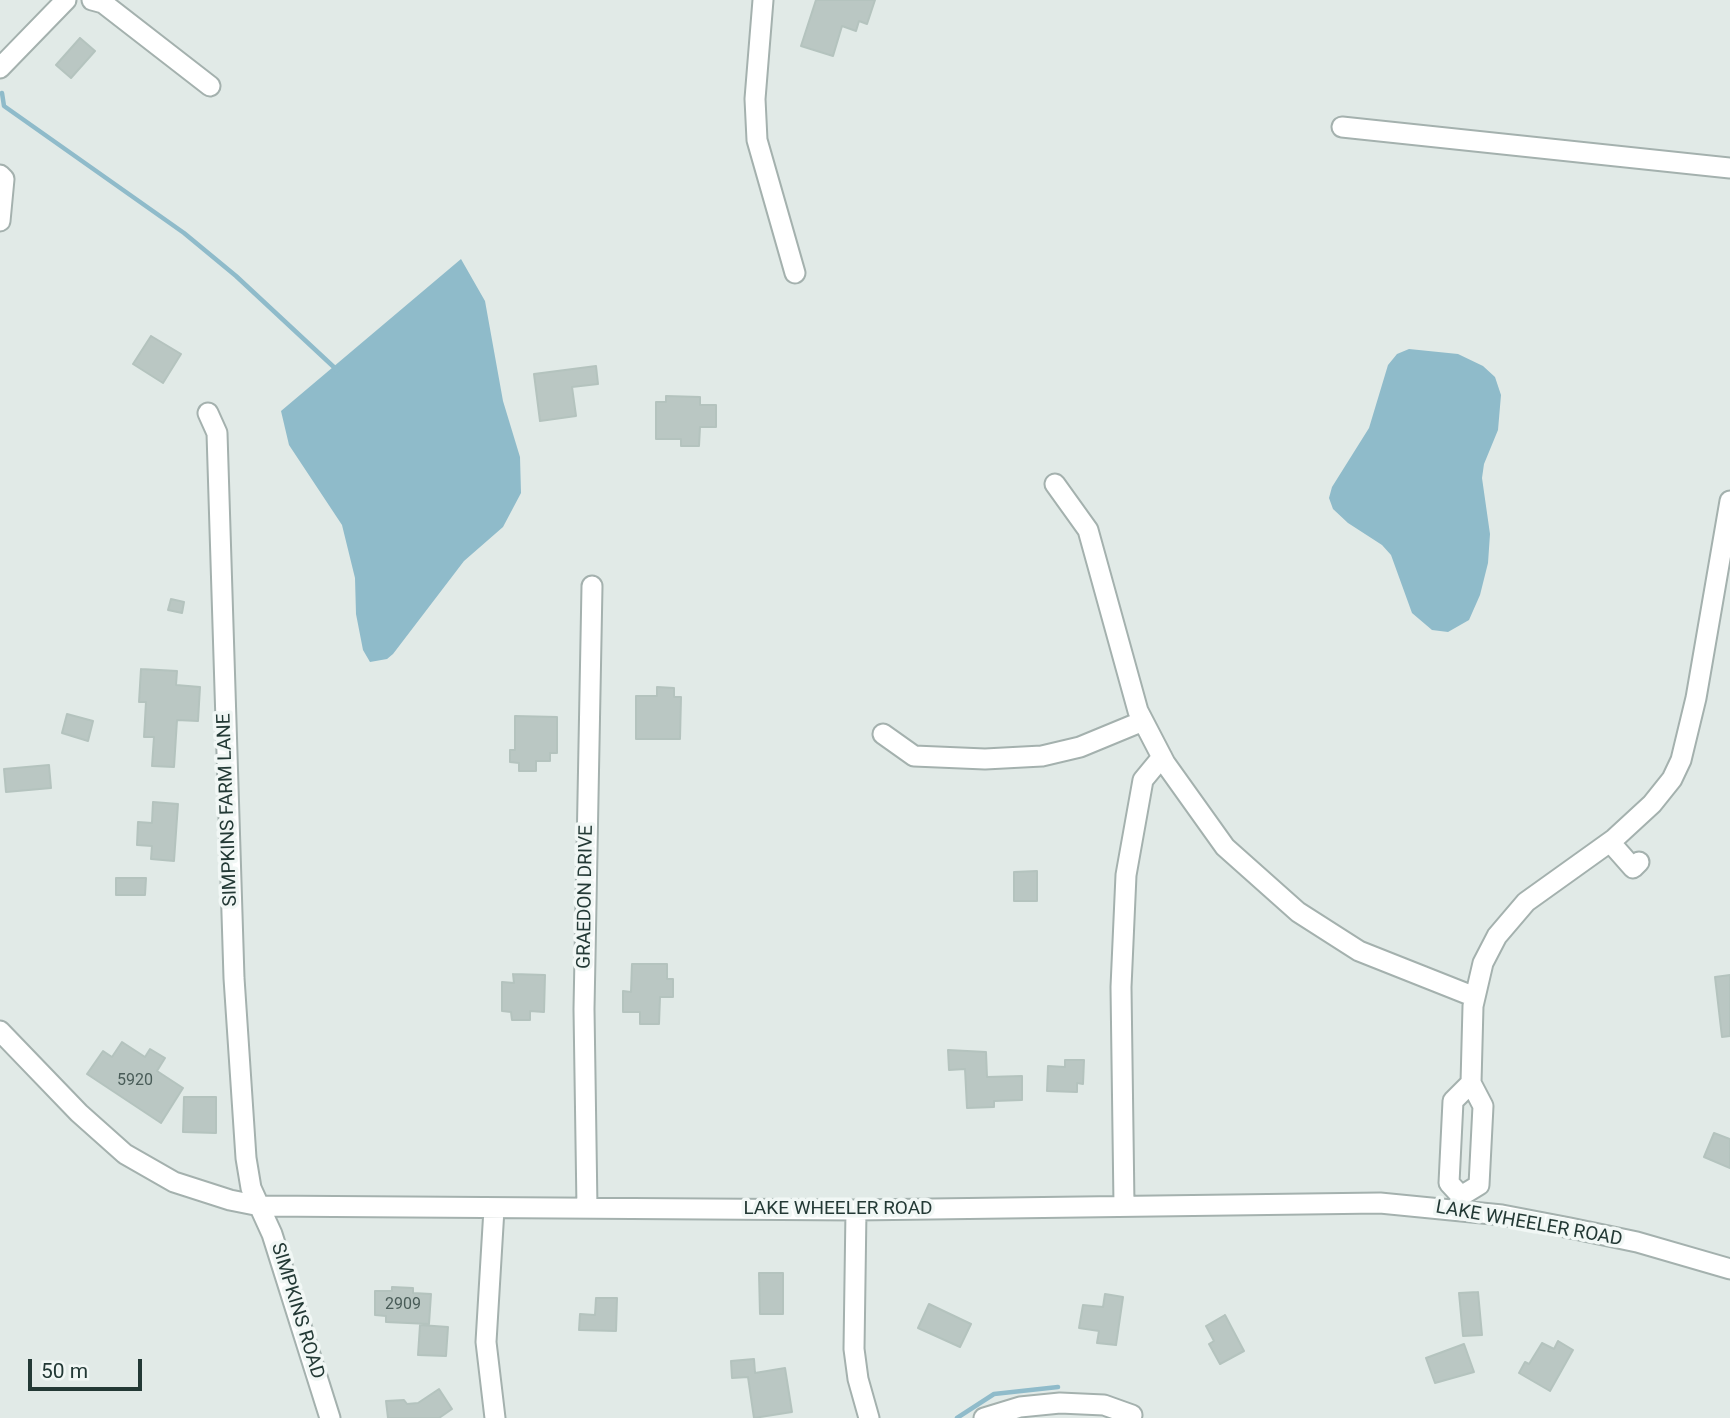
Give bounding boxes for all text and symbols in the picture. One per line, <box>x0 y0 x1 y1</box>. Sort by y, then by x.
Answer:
street label: SIMPKINS FARM LANE <box>213 713 243 907</box>
street label: GRAEDON DRIVE <box>573 825 599 969</box>
house number: 5920 <box>117 1071 153 1091</box>
street label: LAKE WHEELER ROAD <box>1434 1196 1624 1252</box>
street label: LAKE WHEELER ROAD <box>743 1198 933 1220</box>
street label: SIMPKINS ROAD <box>265 1240 329 1382</box>
house number: 2909 <box>385 1295 421 1315</box>
scale bar <box>32 1344 145 1388</box>
text: 50 m <box>41 1359 88 1383</box>

